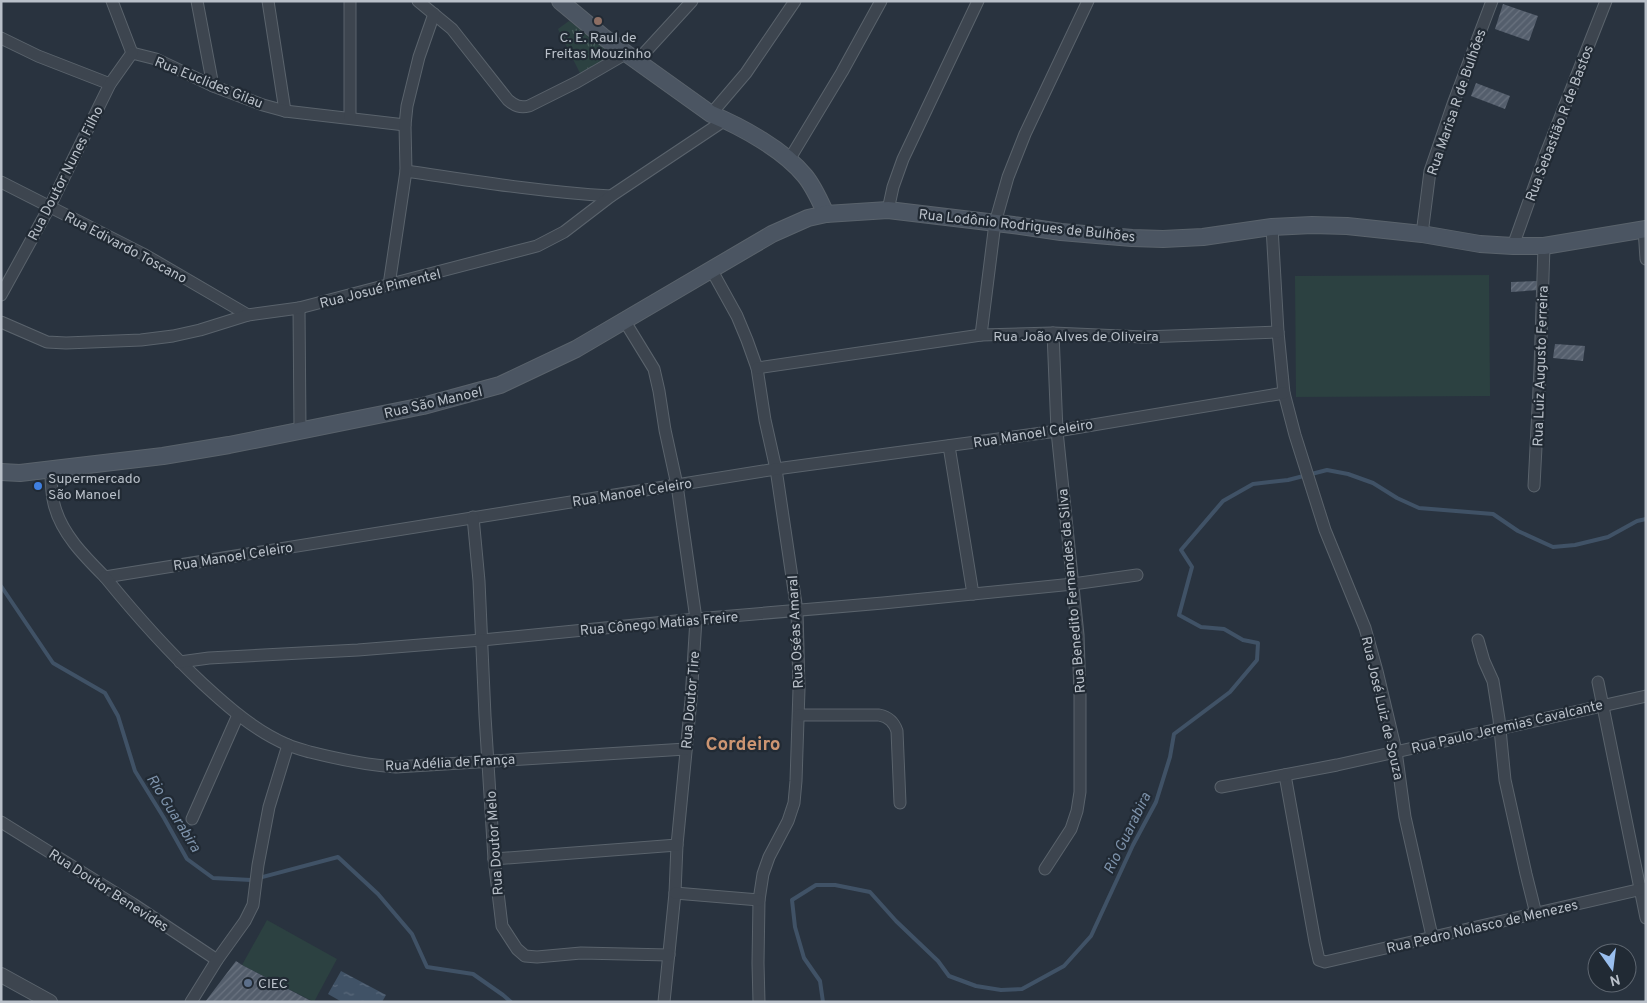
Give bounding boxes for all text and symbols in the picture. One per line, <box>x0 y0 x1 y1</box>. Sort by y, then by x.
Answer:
marker: C. E. Raul de Freitas Mouzinho <box>592 15 604 27</box>
street label: Rua Marisa R de Bulhões <box>1424 27 1490 178</box>
place label: C. E. Raul de Freitas Mouzinho <box>545 30 652 63</box>
street label: Rua Sebastião R de Bastos <box>1523 43 1598 204</box>
street label: Rua Euclides Gilau <box>152 54 265 113</box>
street label: Rua Doutor Nunes Filho <box>25 103 108 244</box>
street label: Rua Lodônio Rodrigues de Bulhões <box>918 207 1136 246</box>
street label: Rua Edivardo Toscano <box>61 209 190 288</box>
street label: Rua Josué Pimentel <box>318 266 443 313</box>
street label: Rua Luiz Augusto Ferreira <box>1530 285 1553 447</box>
street label: Rua João Alves de Oliveira <box>993 329 1159 346</box>
street label: Rua São Manoel <box>383 384 484 423</box>
street label: Rua Manoel Celeiro <box>972 417 1095 452</box>
place label: Supermercado São Manoel <box>48 471 141 504</box>
street label: Rua Manoel Celeiro <box>571 476 694 511</box>
marker: Supermercado São Manoel <box>32 480 44 492</box>
street label: Rua Benedito Fernandes da Silva <box>1055 488 1090 694</box>
street label: Rua Manoel Celeiro <box>172 540 295 575</box>
street label: Rua Oséas Amaral <box>785 575 808 689</box>
street label: Rua Cônego Matias Freire <box>579 609 739 640</box>
street label: Rua José Luiz de Souza <box>1357 635 1406 782</box>
street label: Rua Doutor Tire <box>679 650 704 750</box>
street label: Rua Paulo Jeremias Cavalcante <box>1410 697 1605 758</box>
district label: Cordeiro <box>705 733 781 757</box>
street label: Rua Adélia de França <box>385 752 516 775</box>
water label: Rio Guarabira <box>141 771 204 857</box>
street label: Rua Doutor Melo <box>483 790 508 896</box>
water label: Rio Guarabira <box>1100 790 1156 878</box>
street label: Rua Doutor Benevides <box>45 846 171 936</box>
street label: Rua Pedro Nolasco de Menezes <box>1385 897 1580 958</box>
north arrow <box>1587 943 1637 993</box>
text: N <box>1608 970 1622 989</box>
place label: CIEC <box>258 976 288 993</box>
marker: CIEC <box>242 977 254 989</box>

